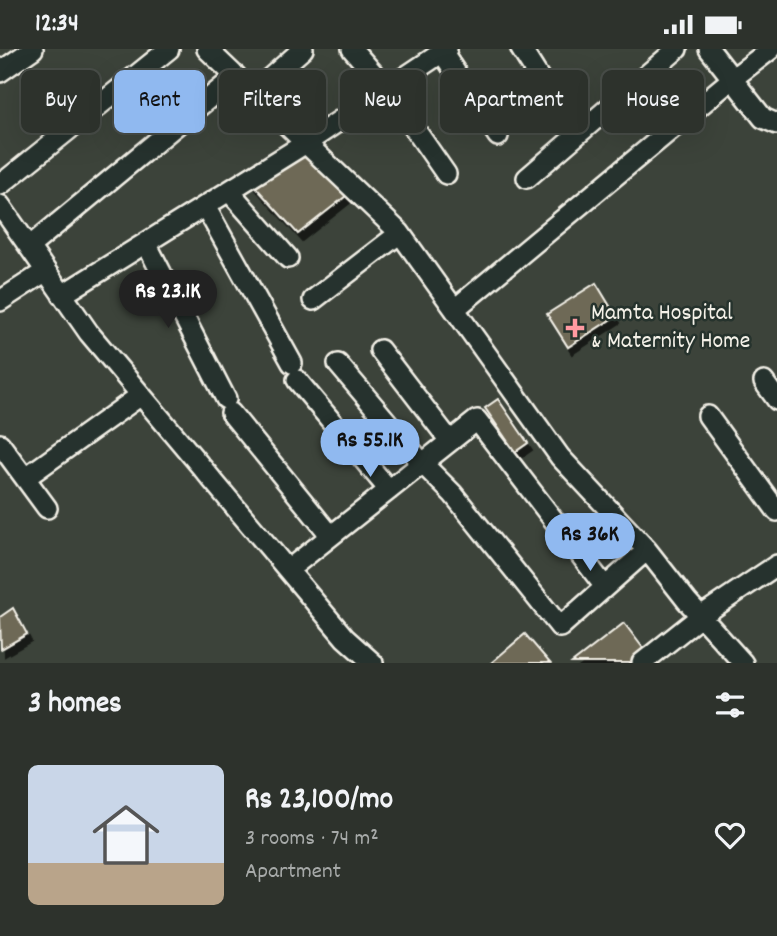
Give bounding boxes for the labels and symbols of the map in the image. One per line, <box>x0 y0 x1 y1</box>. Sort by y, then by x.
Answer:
pin: Rs 23.1K <box>96 271 240 330</box>
place label: Mamta Hospital & Maternity Home <box>591 297 750 359</box>
marker: Mamta Hospital & Maternity Home <box>565 318 585 338</box>
pin: Rs 55.1K <box>298 419 442 479</box>
pin: Rs 36K <box>533 513 647 573</box>

